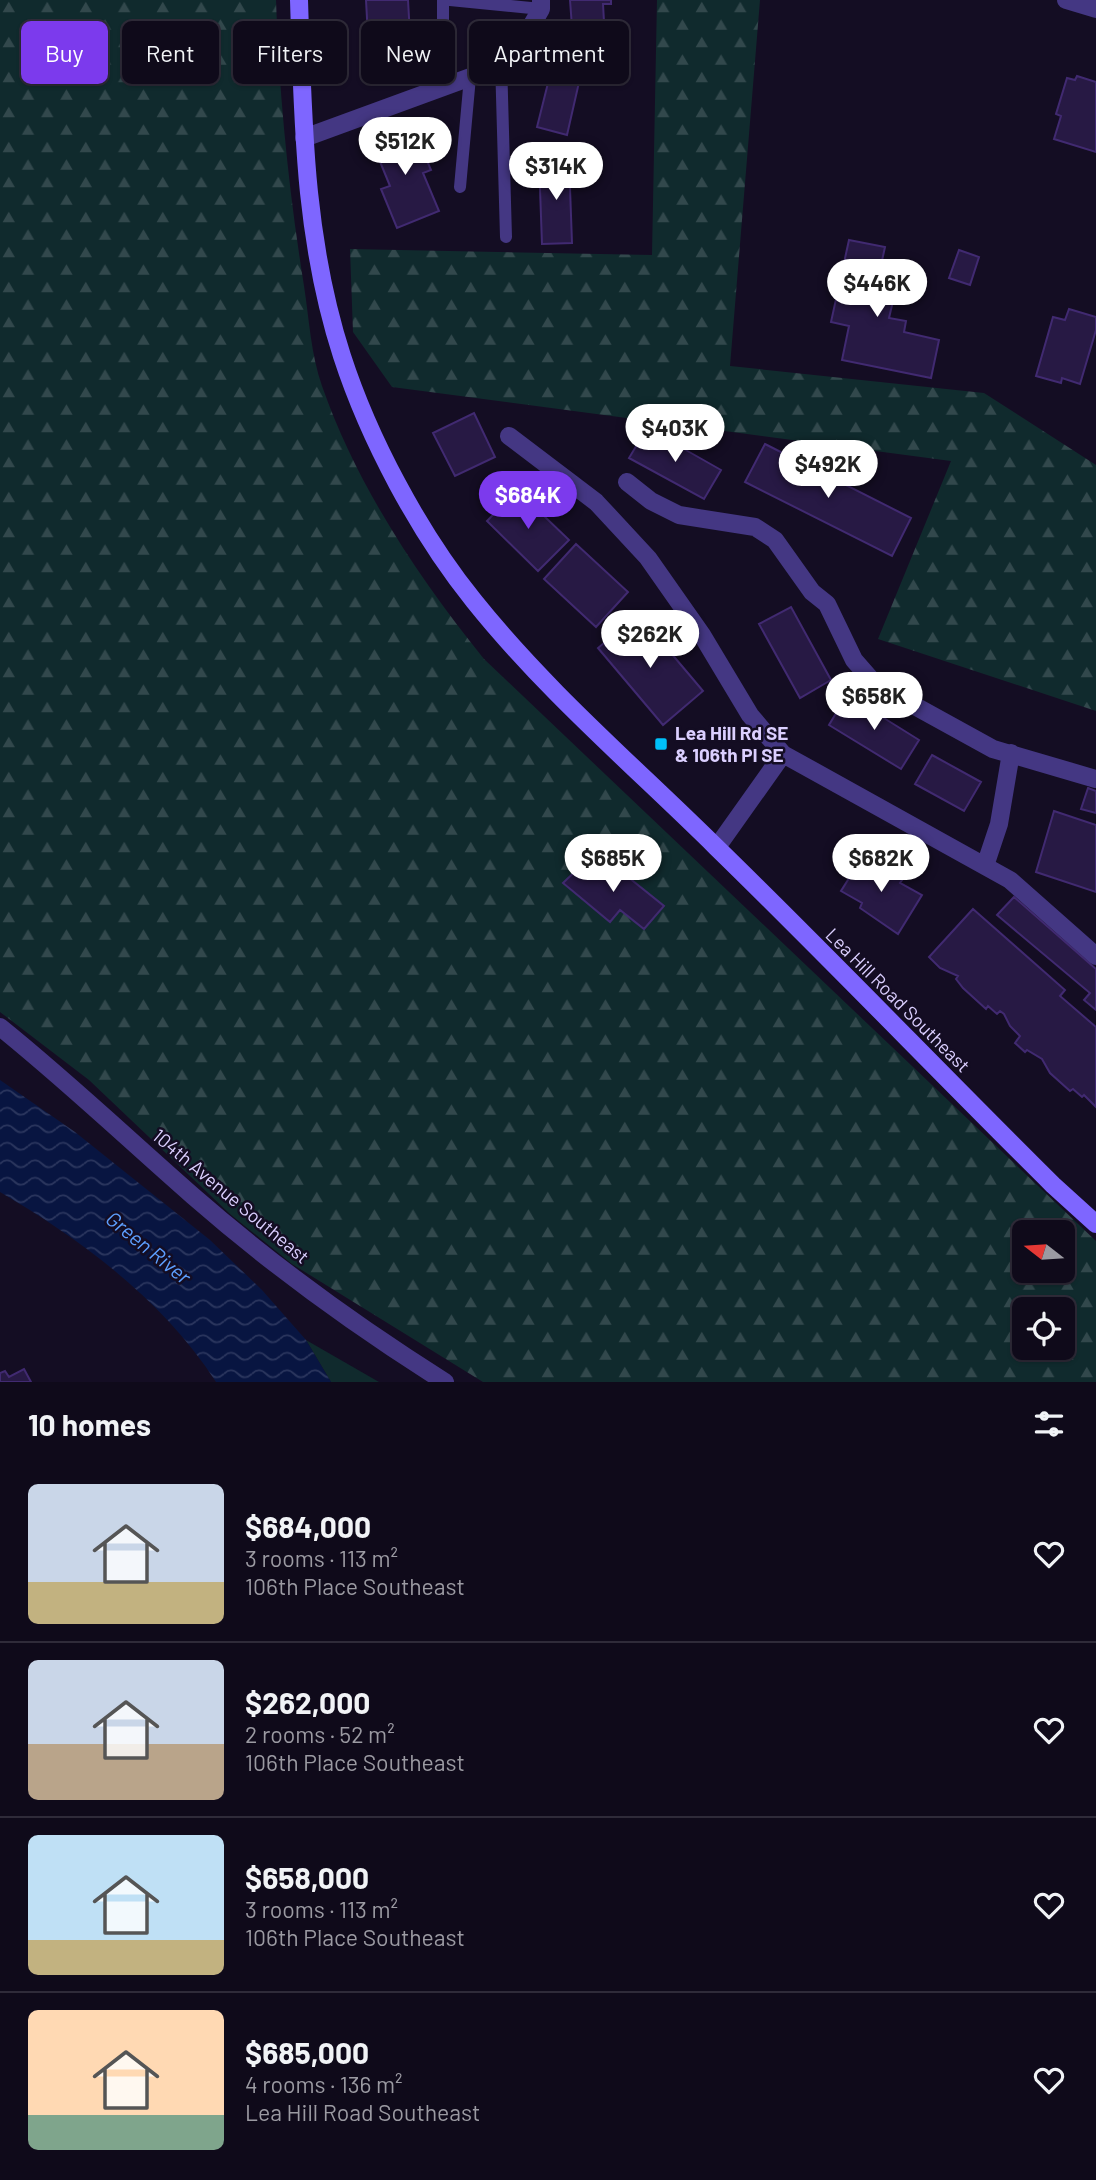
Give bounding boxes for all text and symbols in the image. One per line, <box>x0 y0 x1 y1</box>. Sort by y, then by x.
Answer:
chip: Buy <box>21 21 108 84</box>
chip: Rent <box>122 21 219 84</box>
chip: Filters <box>233 21 347 84</box>
chip: New <box>361 21 455 84</box>
chip: Apartment <box>469 21 629 84</box>
pin: $512K <box>356 118 454 177</box>
text: $512K <box>375 126 435 154</box>
pin: $314K <box>507 142 605 202</box>
text: $314K <box>525 151 587 179</box>
pin: $446K <box>828 260 926 319</box>
text: $446K <box>843 268 911 296</box>
pin: $403K <box>626 405 724 464</box>
text: $403K <box>642 413 709 441</box>
pin: $492K <box>779 440 877 500</box>
text: $492K <box>795 449 861 477</box>
pin: $684K <box>479 472 577 531</box>
text: $684K <box>495 480 561 508</box>
pin: $262K <box>601 610 699 670</box>
text: $262K <box>617 619 683 647</box>
pin: $658K <box>825 672 923 732</box>
text: $658K <box>842 681 906 709</box>
place label: Lea Hill Rd SE & 106th Pl SE <box>675 721 788 766</box>
marker: Lea Hill Rd SE & 106th Pl SE <box>653 736 669 752</box>
pin: $685K <box>564 834 662 894</box>
pin: $682K <box>832 834 930 894</box>
text: $685K <box>581 843 645 871</box>
text: $682K <box>848 843 914 871</box>
street label: Lea Hill Road Southeast <box>821 923 975 1077</box>
street label: 104th Avenue Southeast <box>148 1123 314 1268</box>
water label: Green River <box>101 1205 197 1289</box>
north arrow <box>1012 1220 1074 1283</box>
map controls <box>1012 1220 1075 1360</box>
button: locate <box>1012 1297 1075 1360</box>
icon: filters <box>1030 1405 1068 1443</box>
text: 10 homes <box>28 1406 151 1442</box>
text: $684,000 <box>245 1508 371 1544</box>
icon: home <box>84 1512 168 1596</box>
icon: heart <box>1030 1535 1068 1573</box>
text: 3 rooms · 113 m² <box>245 1544 398 1572</box>
text: 106th Place Southeast <box>245 1572 465 1600</box>
text: $262,000 <box>245 1684 370 1720</box>
icon: home <box>84 1688 168 1772</box>
icon: heart <box>1030 1711 1068 1749</box>
text: 2 rooms · 52 m² <box>245 1720 395 1748</box>
text: 106th Place Southeast <box>245 1748 465 1776</box>
text: $658,000 <box>245 1859 369 1895</box>
icon: home <box>84 1863 168 1947</box>
icon: heart <box>1030 1886 1068 1924</box>
text: 3 rooms · 113 m² <box>245 1895 398 1923</box>
text: 106th Place Southeast <box>245 1923 465 1951</box>
text: $685,000 <box>245 2034 369 2070</box>
icon: home <box>84 2038 168 2122</box>
icon: heart <box>1030 2061 1068 2099</box>
text: 4 rooms · 136 m² <box>245 2070 403 2098</box>
text: Lea Hill Road Southeast <box>245 2098 480 2126</box>

